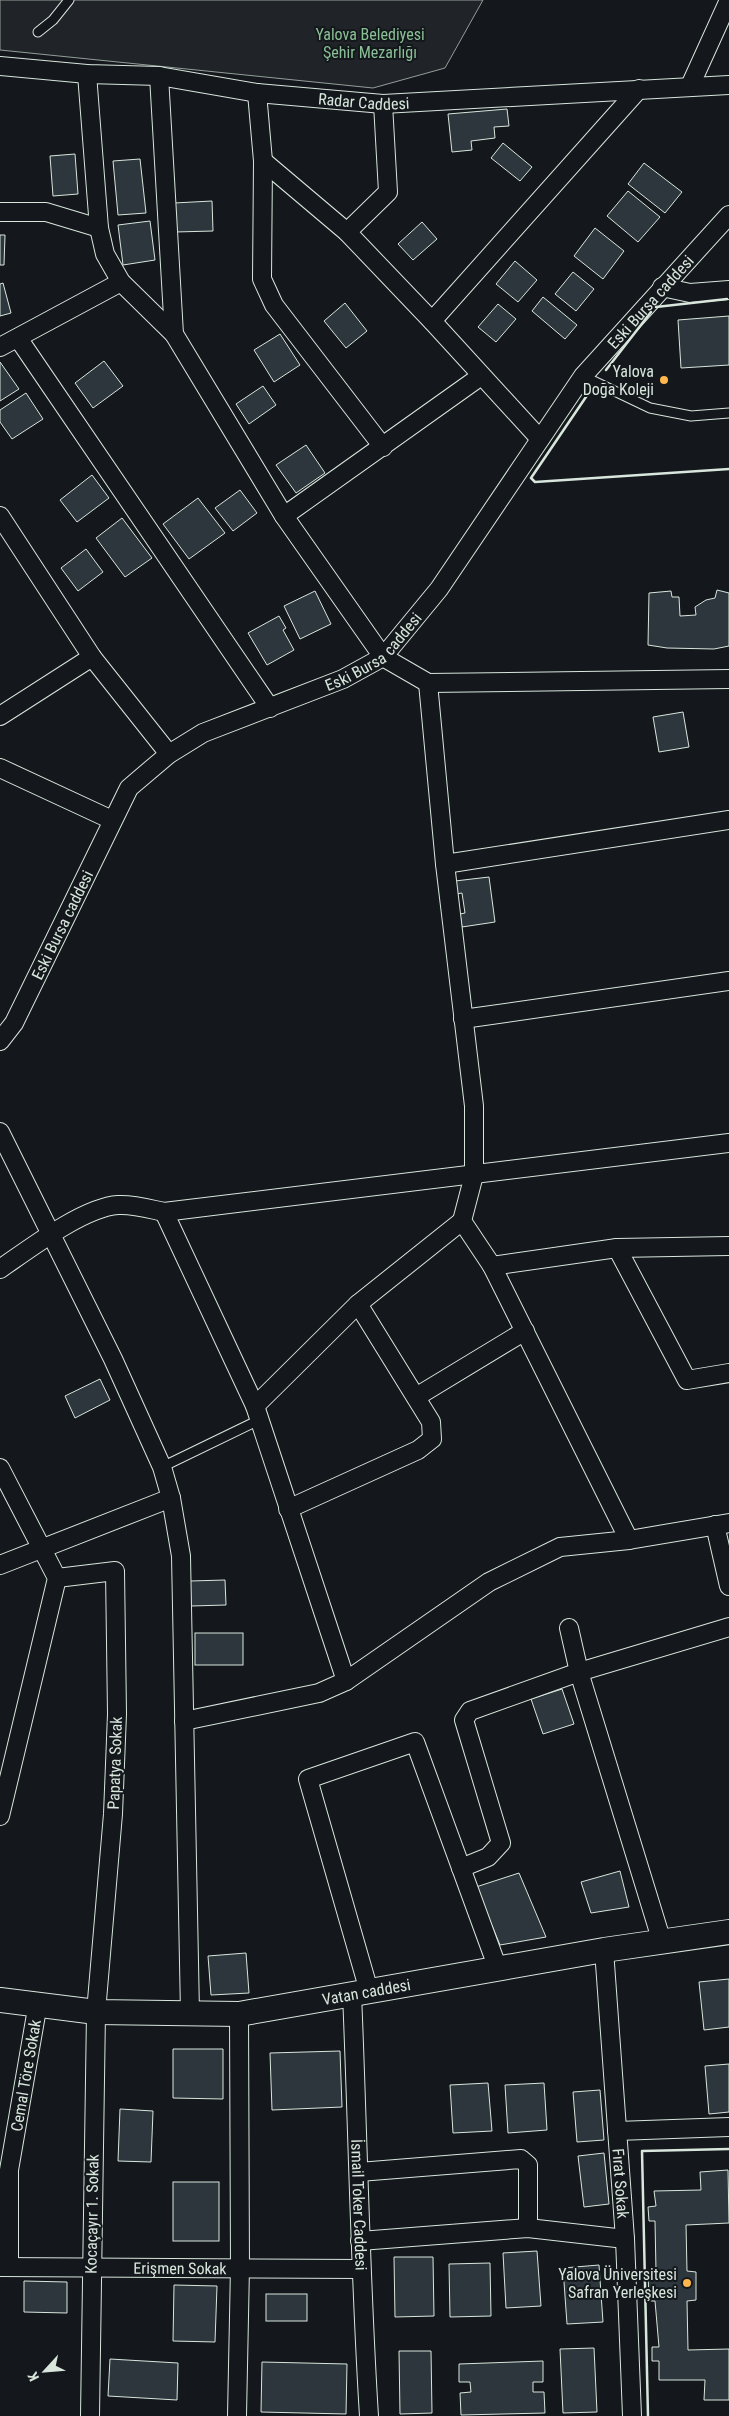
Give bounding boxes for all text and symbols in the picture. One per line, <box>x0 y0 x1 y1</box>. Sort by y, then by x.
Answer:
park label: Yalova Belediyesi Şehir Mezarlığı <box>315 25 425 62</box>
street label: Radar Caddesi <box>317 89 410 113</box>
street label: Eski Bursa caddesi <box>603 251 697 352</box>
place label: Yalova Doğa Koleji <box>583 362 654 399</box>
marker: Yalova Doğa Koleji <box>658 374 670 386</box>
street label: Eski Bursa caddesi <box>322 609 425 695</box>
street label: Eski Bursa caddesi <box>27 867 97 983</box>
street label: Papatya Sokak <box>104 1715 126 1810</box>
street label: Vatan caddesi <box>321 1975 412 2009</box>
street label: Cemal Töre Sokak <box>6 2017 45 2133</box>
street label: İsmail Toker Caddesi <box>348 2139 371 2271</box>
street label: Fırat Sokak <box>609 2148 633 2220</box>
street label: Kocaçayır 1. Sokak <box>81 2153 103 2274</box>
street label: Erişmen Sokak <box>133 2258 227 2278</box>
place label: Yalova Üniversitesi Safran Yerleşkesi <box>558 2265 677 2302</box>
marker: Yalova Üniversitesi Safran Yerleşkesi <box>681 2277 693 2289</box>
north arrow <box>20 2346 70 2396</box>
text: K <box>24 2369 42 2384</box>

